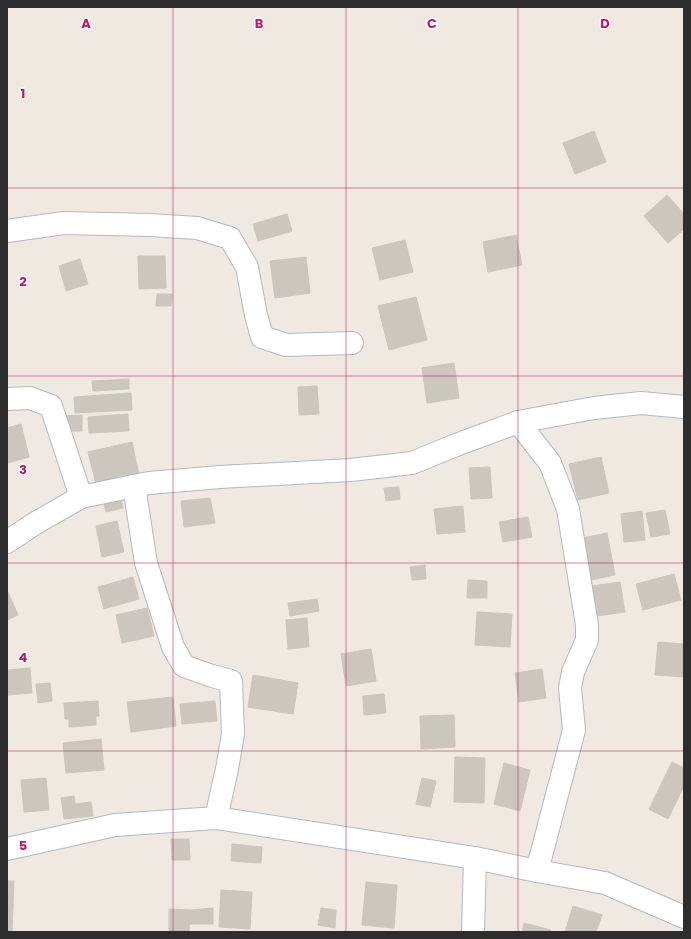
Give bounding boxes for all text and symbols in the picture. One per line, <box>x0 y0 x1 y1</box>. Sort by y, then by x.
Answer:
text: A <box>81 14 91 33</box>
text: B <box>255 14 264 33</box>
text: C <box>427 14 437 33</box>
text: D <box>600 14 610 33</box>
text: 1 <box>21 84 25 103</box>
text: 2 <box>19 272 27 291</box>
text: 3 <box>19 460 27 479</box>
text: 4 <box>19 648 28 667</box>
text: 5 <box>19 836 27 855</box>

